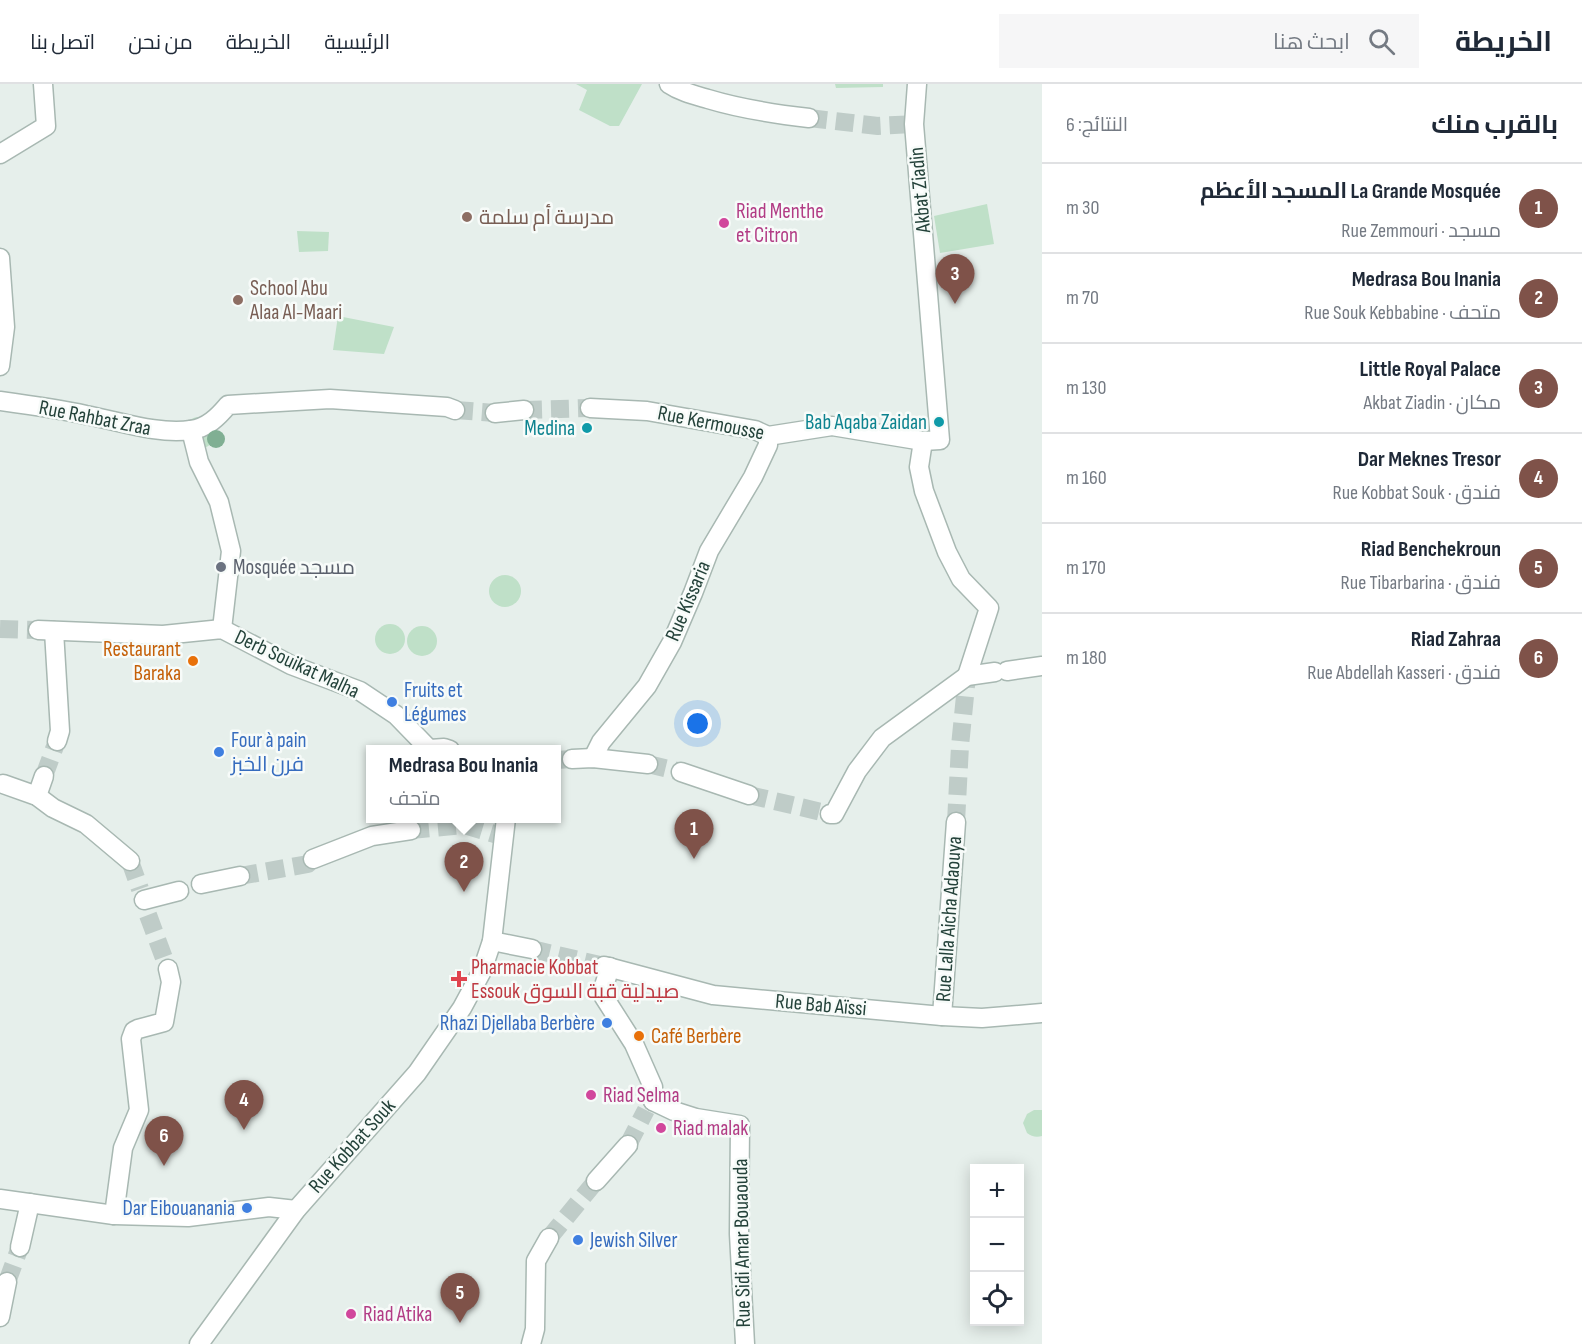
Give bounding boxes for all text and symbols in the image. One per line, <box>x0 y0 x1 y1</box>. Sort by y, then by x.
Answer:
search box <box>999 14 1419 68</box>
icon: search <box>1365 25 1398 58</box>
text: الخريطة <box>1455 26 1552 59</box>
text: ابحث هنا <box>1273 29 1350 56</box>
text: اتصل بنا <box>30 30 95 55</box>
text: من نحن <box>128 30 193 55</box>
text: الخريطة <box>226 30 291 55</box>
text: الرئيسية <box>324 30 390 55</box>
text: بالقرب منك <box>1431 110 1558 141</box>
text: النتائج: 6 <box>1066 113 1128 137</box>
street label: Akbat Ziadin <box>904 146 936 235</box>
text: La Grande Mosquée المسجد الأعظم <box>1200 178 1501 205</box>
text: 30 m <box>1066 196 1099 220</box>
text: 1 <box>1535 196 1542 220</box>
place label: Riad Menthe et Citron <box>736 199 824 248</box>
place label: مدرسة أم سلمة <box>479 204 614 231</box>
marker: مدرسة أم سلمة <box>460 210 474 224</box>
marker: Riad Menthe et Citron <box>717 216 731 230</box>
text: مسجد · Rue Zemmouri <box>1341 219 1501 243</box>
pin: 3 <box>936 254 974 304</box>
text: Medrasa Bou Inania <box>1352 266 1501 293</box>
place label: School Abu Alaa Al-Maari <box>249 276 342 325</box>
text: 70 m <box>1066 286 1099 310</box>
text: 2 <box>1534 286 1543 310</box>
marker: School Abu Alaa Al-Maari <box>231 293 245 307</box>
text: متحف · Rue Souk Kebbabine <box>1304 301 1501 325</box>
text: Little Royal Palace <box>1360 356 1501 383</box>
text: 130 m <box>1066 376 1106 400</box>
text: 3 <box>1534 376 1543 400</box>
text: مكان · Akbat Ziadin <box>1363 391 1501 415</box>
street label: Rue Rahbat Zraa <box>37 395 153 441</box>
street label: Rue Kermousse <box>656 400 766 446</box>
place label: Bab Aqaba Zaidan <box>805 410 927 435</box>
marker: Bab Aqaba Zaidan <box>932 415 946 429</box>
place label: Medina <box>524 416 575 441</box>
marker: Medina <box>580 421 594 435</box>
text: Dar Meknes Tresor <box>1358 446 1501 473</box>
text: 160 m <box>1066 466 1107 490</box>
text: 4 <box>1534 466 1543 490</box>
text: فندق · Rue Kobbat Souk <box>1332 481 1501 505</box>
text: Riad Benchekroun <box>1361 536 1501 563</box>
place label: Mosquée مسجد <box>233 555 355 580</box>
text: 170 m <box>1066 556 1106 580</box>
text: 5 <box>1534 556 1543 580</box>
street label: Rue Kissaria <box>660 557 716 645</box>
marker: Mosquée مسجد <box>214 560 228 574</box>
text: فندق · Rue Tibarbarina <box>1341 571 1501 595</box>
street label: Derb Souikat Malha <box>231 624 363 704</box>
text: Riad Zahraa <box>1411 626 1501 653</box>
place label: Restaurant Baraka <box>103 637 181 686</box>
text: 180 m <box>1066 646 1107 670</box>
text: 6 <box>1534 646 1543 670</box>
marker: Restaurant Baraka <box>186 654 200 668</box>
text: فندق · Rue Abdellah Kasseri <box>1307 661 1501 685</box>
place label: Fruits et Légumes <box>404 678 467 727</box>
marker: Fruits et Légumes <box>385 695 399 709</box>
your location <box>683 709 712 738</box>
place label: Four à pain فرن الخبز <box>230 728 307 777</box>
marker: Four à pain فرن الخبز <box>212 745 226 759</box>
popup <box>366 745 561 823</box>
text: Medrasa Bou Inania <box>389 752 538 779</box>
text: متحف <box>389 787 441 811</box>
pin: 1 <box>674 810 714 859</box>
street label: Rue Lalla Aicha Adaouya <box>931 835 967 1003</box>
pin: 2 <box>444 842 484 892</box>
place label: Pharmacie Kobbat Essouk صيدلية قبة السوق <box>471 955 680 1004</box>
marker: Pharmacie Kobbat Essouk صيدلية قبة السوق <box>452 972 466 986</box>
street label: Rue Bab Aïssi <box>774 989 868 1021</box>
place label: Rhazi Djellaba Berbère <box>440 1011 595 1036</box>
marker: Rhazi Djellaba Berbère <box>600 1016 614 1030</box>
place label: Café Berbère <box>651 1024 741 1049</box>
marker: Café Berbère <box>632 1029 646 1043</box>
pin: 4 <box>224 1080 264 1130</box>
place label: Riad Selma <box>603 1083 680 1108</box>
marker: Riad Selma <box>584 1088 598 1102</box>
street label: Rue Kobbat Souk <box>303 1094 401 1198</box>
pin: 6 <box>144 1116 184 1166</box>
place label: Riad malak <box>673 1116 748 1141</box>
marker: Riad malak <box>654 1121 668 1135</box>
street label: Rue Sidi Amar Bouaouda <box>728 1158 756 1328</box>
map controls <box>970 1164 1024 1326</box>
button: + <box>970 1164 1024 1218</box>
place label: Dar Eibouanania <box>122 1196 235 1221</box>
marker: Dar Eibouanania <box>240 1201 254 1215</box>
button: − <box>970 1218 1024 1272</box>
place label: Jewish Silver <box>589 1228 677 1253</box>
marker: Jewish Silver <box>571 1233 585 1247</box>
button: locate <box>970 1272 1024 1326</box>
pin: 5 <box>440 1274 480 1323</box>
place label: Riad Atika <box>363 1302 432 1327</box>
marker: Riad Atika <box>344 1307 358 1321</box>

